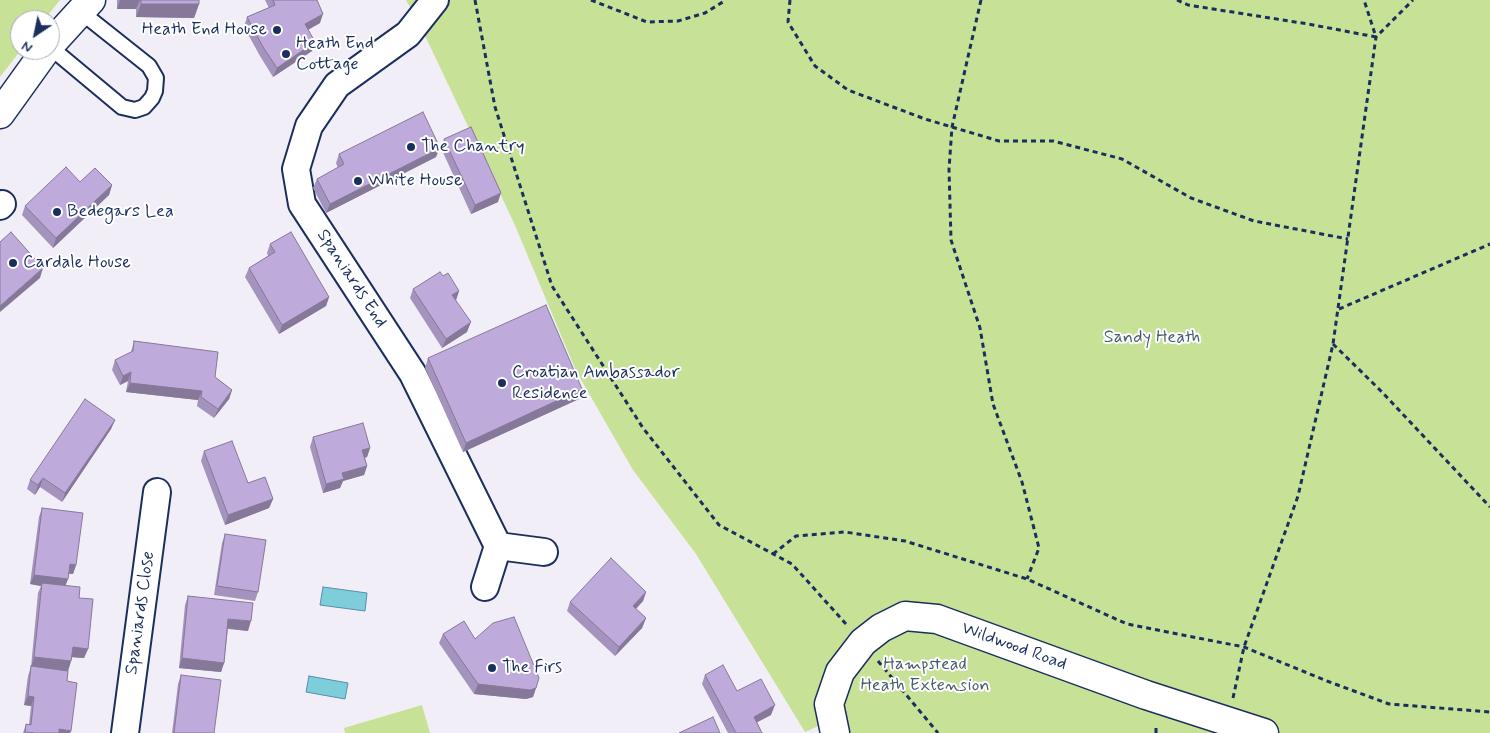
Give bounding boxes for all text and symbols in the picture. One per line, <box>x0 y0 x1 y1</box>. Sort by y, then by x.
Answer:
north arrow <box>10 10 60 60</box>
place label: Heath End House <box>142 19 267 41</box>
marker: Heath End House <box>271 24 283 36</box>
place label: Heath End Cottage <box>296 33 374 76</box>
text: N <box>18 37 36 57</box>
marker: Heath End Cottage <box>280 48 292 60</box>
place label: The Chantry <box>421 136 524 158</box>
marker: The Chantry <box>405 141 417 153</box>
place label: White House <box>368 170 462 192</box>
marker: White House <box>352 175 364 187</box>
place label: Bedegars Lea <box>67 201 174 223</box>
marker: Bedegars Lea <box>51 206 63 218</box>
street label: Spaniards End <box>311 226 391 332</box>
place label: Cardale House <box>23 252 131 274</box>
marker: Cardale House <box>7 257 19 269</box>
park label: Sandy Heath <box>1104 327 1200 349</box>
place label: Croatian Ambassador Residence <box>512 362 680 404</box>
marker: Croatian Ambassador Residence <box>496 377 508 389</box>
street label: Spaniards Close <box>122 550 160 676</box>
street label: Wildwood Road <box>958 618 1070 676</box>
park label: Hampstead Heath Extension <box>860 654 990 696</box>
place label: The Firs <box>502 657 562 679</box>
marker: The Firs <box>486 662 498 674</box>

